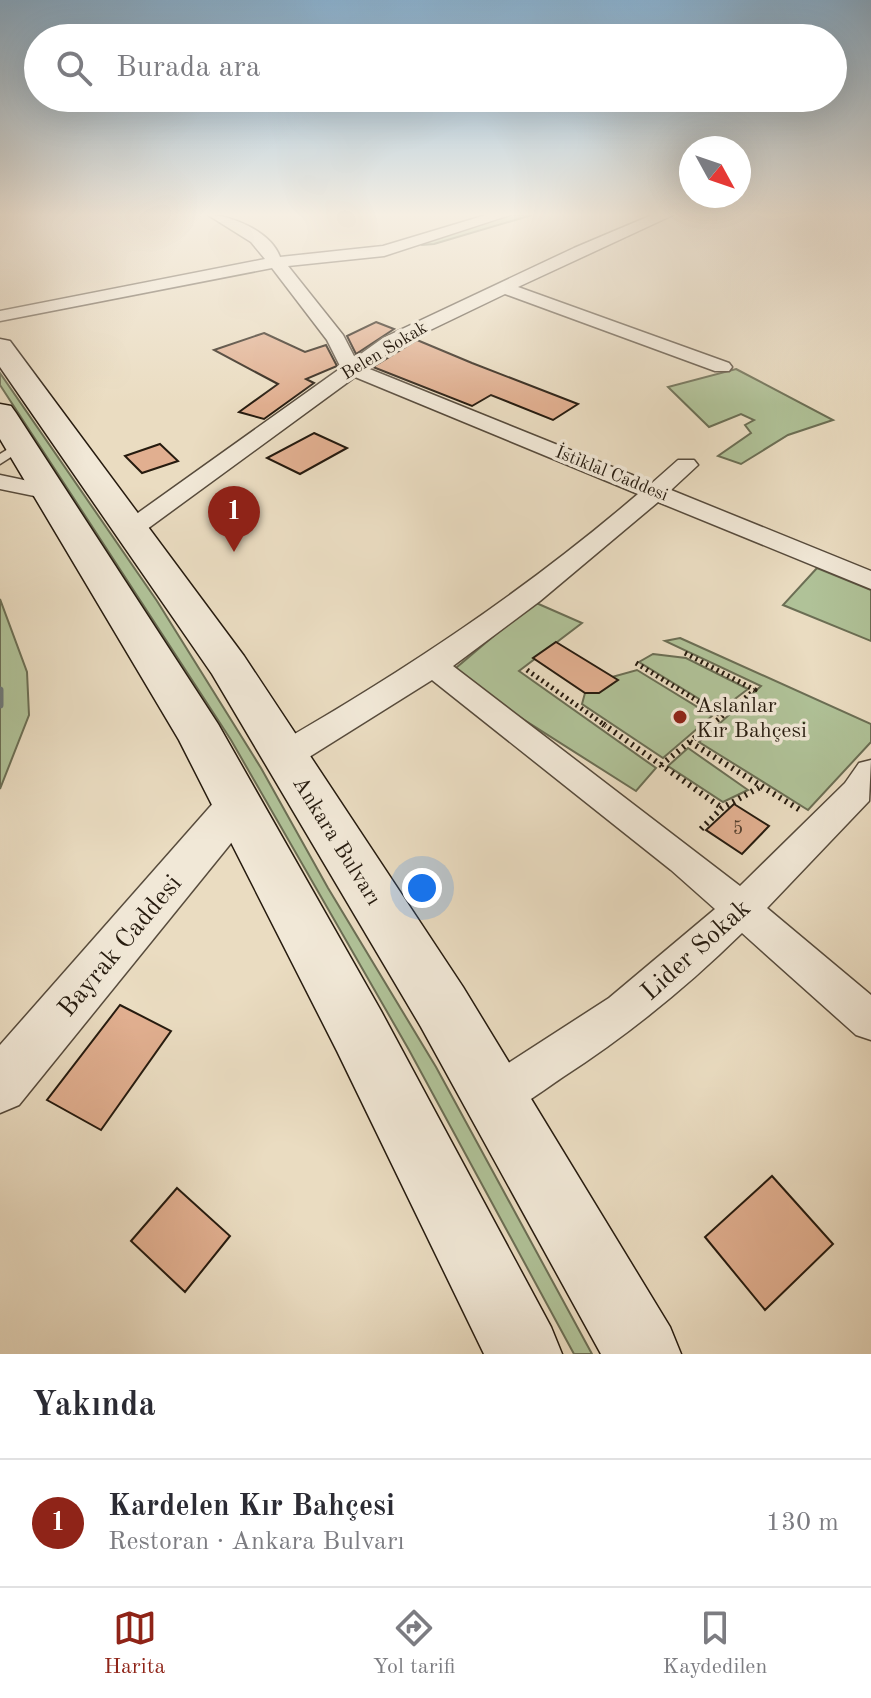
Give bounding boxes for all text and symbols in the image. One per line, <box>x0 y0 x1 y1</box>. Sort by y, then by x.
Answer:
search box <box>24 24 847 112</box>
icon: search <box>52 46 96 90</box>
text: Burada ara <box>116 53 261 83</box>
north arrow <box>679 136 751 208</box>
street label: Belen Sokak <box>339 318 430 383</box>
street label: İstiklal Caddesi <box>553 440 672 505</box>
pin: 1 <box>208 486 260 552</box>
place label: Aslanlar Kır Bahçesi <box>696 695 807 742</box>
marker: Aslanlar Kır Bahçesi <box>671 708 689 726</box>
street label: Ankara Bulvarı <box>288 773 385 909</box>
house number: 5 <box>733 820 743 838</box>
your location <box>402 868 442 908</box>
street label: Bayrak Caddesi <box>54 870 187 1022</box>
street label: Lider Sokak <box>637 895 756 1006</box>
text: Yakında <box>32 1389 156 1423</box>
text: Kardelen Kır Bahçesi <box>108 1492 395 1522</box>
text: 1 <box>50 1510 66 1536</box>
text: 130 m <box>766 1510 839 1536</box>
text: Restoran · Ankara Bulvarı <box>108 1529 405 1555</box>
tab: Harita <box>104 1606 165 1681</box>
tab: Yol tarifi <box>373 1606 455 1681</box>
tab: Kaydedilen <box>663 1606 767 1681</box>

